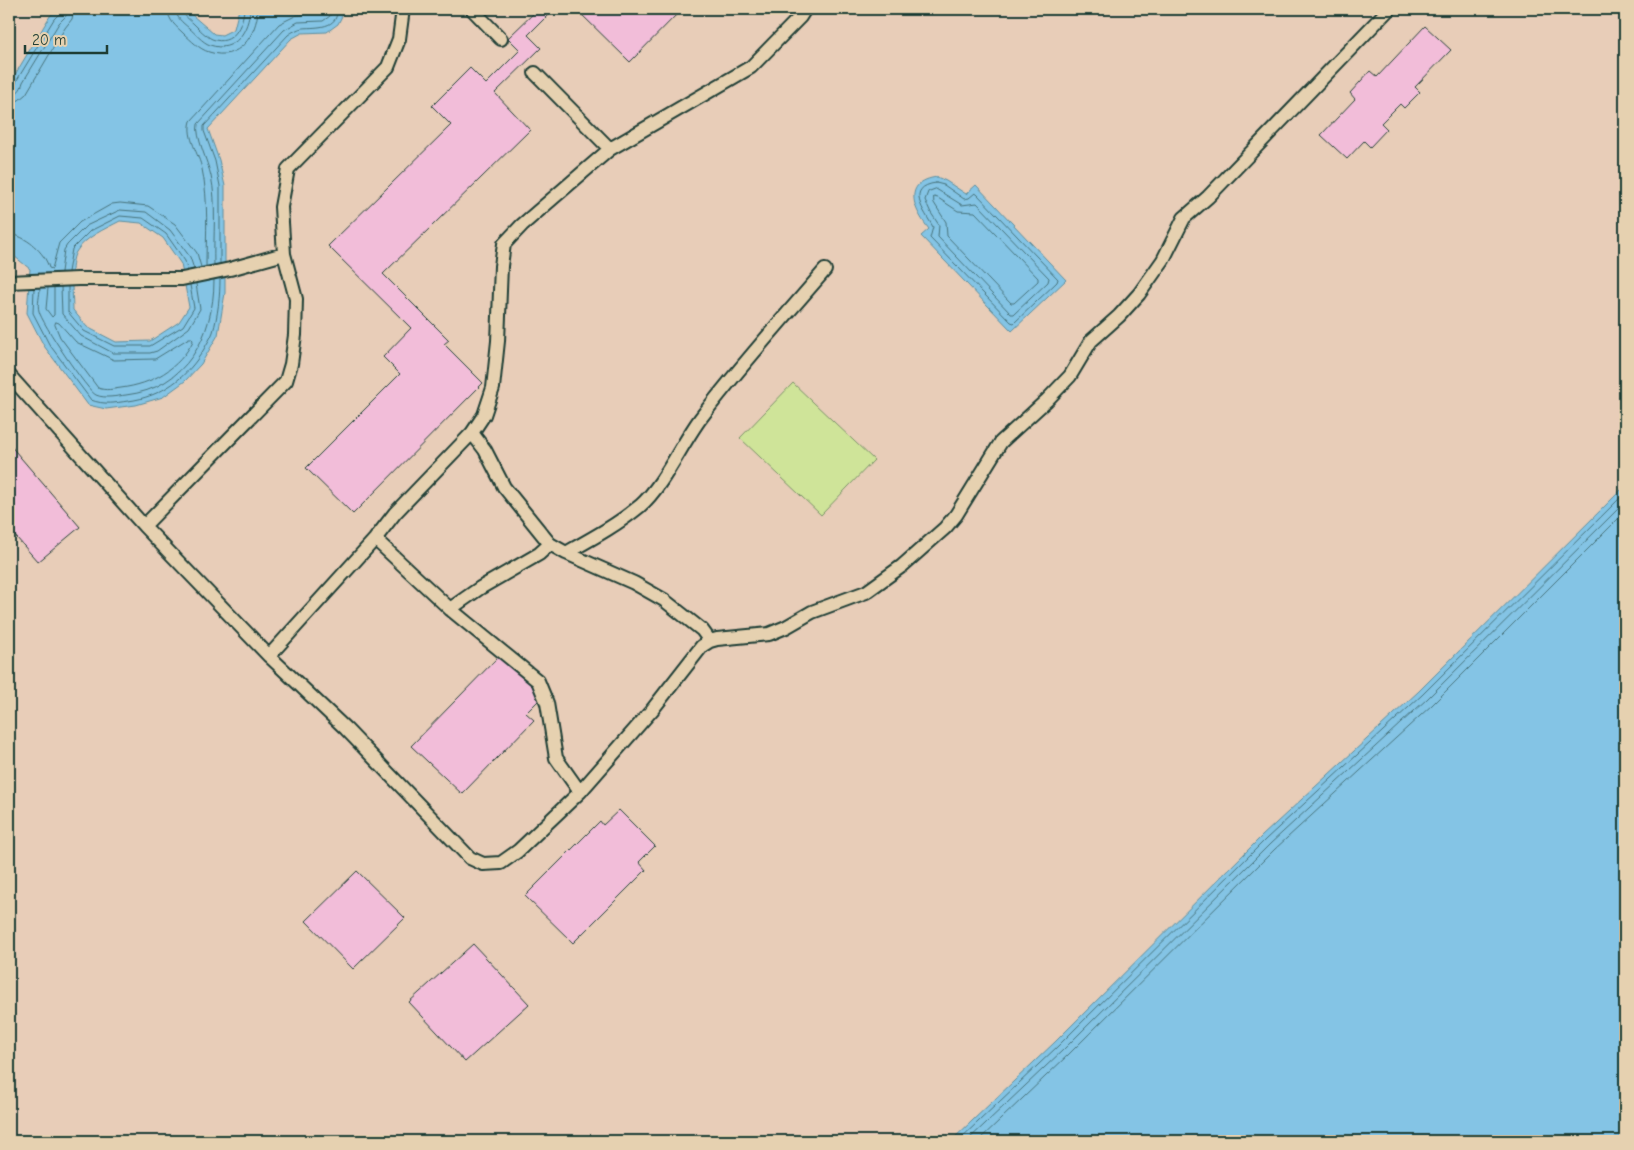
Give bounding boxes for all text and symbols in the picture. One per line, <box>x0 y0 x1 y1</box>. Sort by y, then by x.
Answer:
scale bar <box>25 22 108 54</box>
text: 20 m <box>32 31 66 49</box>

